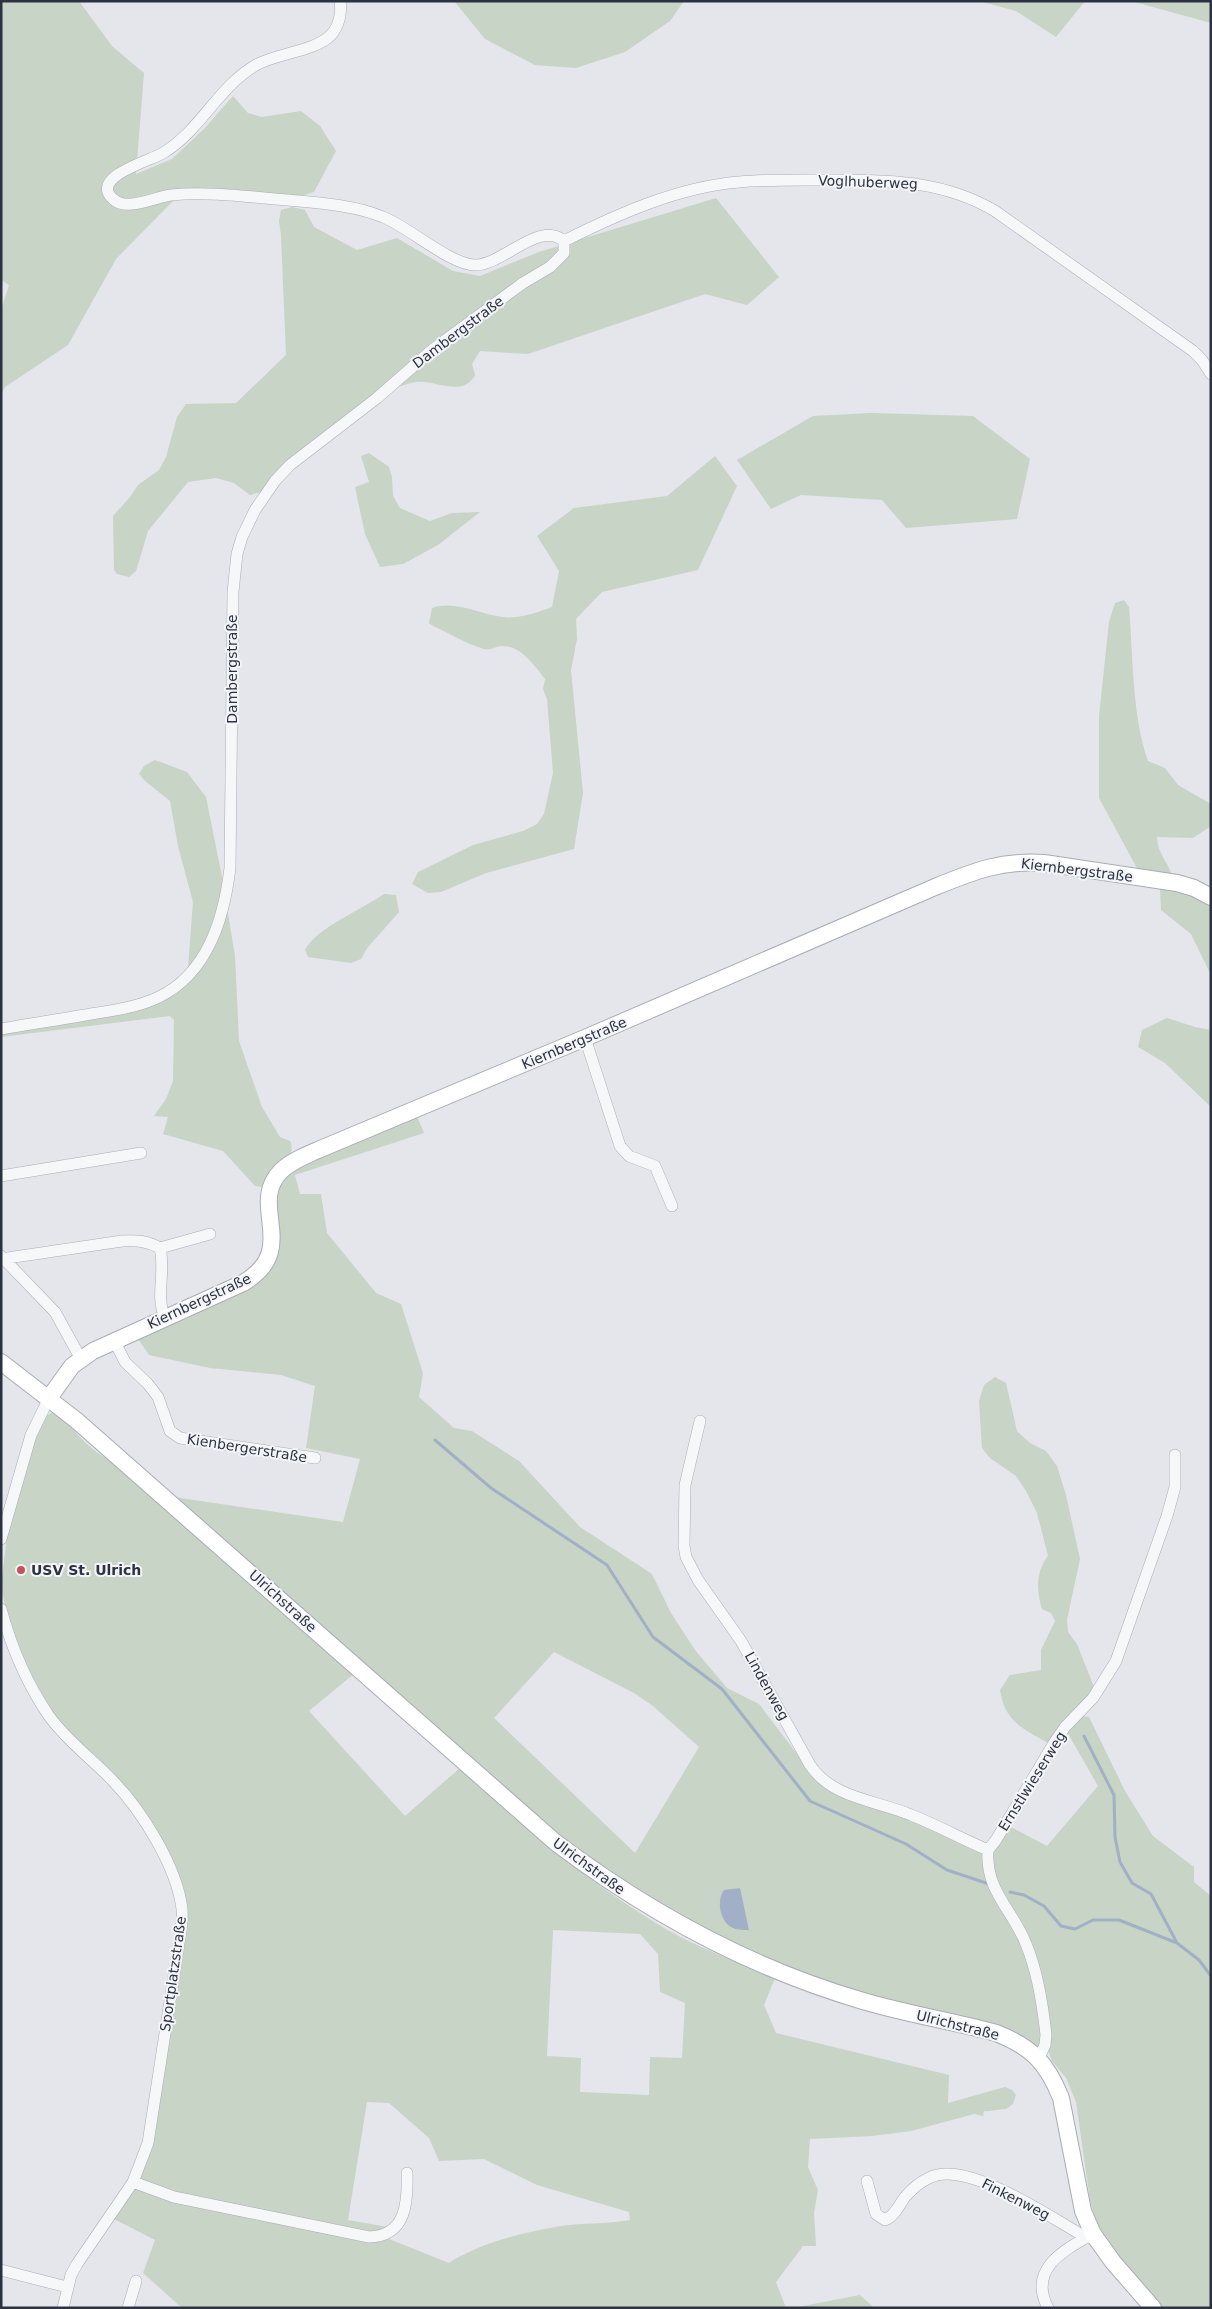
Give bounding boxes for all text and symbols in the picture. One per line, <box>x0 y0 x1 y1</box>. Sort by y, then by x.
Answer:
street label: Voglhuberweg <box>818 172 918 192</box>
street label: Dambergstraße <box>409 293 507 371</box>
street label: Dambergstraße <box>224 614 240 724</box>
street label: Kiernbergstraße <box>1020 855 1134 885</box>
street label: Kiernbergstraße <box>519 1014 629 1072</box>
street label: Kiernbergstraße <box>145 1270 253 1332</box>
street label: Kienbergerstraße <box>186 1431 308 1465</box>
place label: USV St. Ulrich <box>31 1562 141 1578</box>
marker: USV St. Ulrich <box>15 1564 27 1576</box>
street label: Ulrichstraße <box>246 1567 320 1635</box>
street label: Lindenweg <box>742 1649 792 1723</box>
street label: Ernstlwieserweg <box>995 1728 1069 1834</box>
street label: Ulrichstraße <box>550 1835 628 1897</box>
street label: Sportplatzstraße <box>157 1915 189 2033</box>
street label: Ulrichstraße <box>915 2007 1001 2043</box>
street label: Finkenweg <box>979 2175 1053 2223</box>

